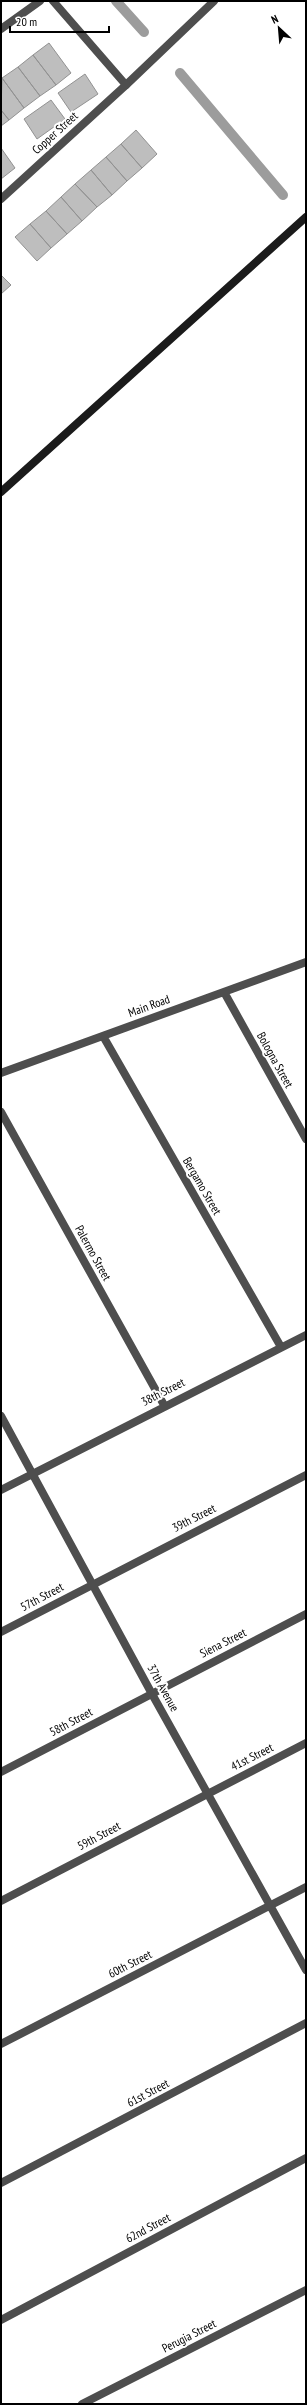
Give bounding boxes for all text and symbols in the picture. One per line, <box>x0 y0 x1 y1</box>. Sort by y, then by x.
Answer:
scale bar <box>10 8 109 34</box>
north arrow <box>259 8 299 48</box>
text: N <box>269 11 280 27</box>
text: 20 m <box>16 14 37 29</box>
street label: Copper Street <box>29 108 81 157</box>
street label: Main Road <box>126 991 172 1020</box>
street label: Bologna Street <box>254 1029 297 1091</box>
street label: Bergamo Street <box>180 1154 225 1218</box>
street label: Palermo Street <box>72 1222 115 1284</box>
street label: 38th Street <box>139 1374 188 1409</box>
street label: 39th Street <box>170 1500 219 1535</box>
street label: 57th Street <box>18 1579 67 1614</box>
street label: Siena Street <box>197 1624 249 1661</box>
street label: 37th Avenue <box>144 1661 183 1714</box>
street label: 58th Street <box>47 1704 96 1739</box>
street label: 41st Street <box>228 1739 276 1774</box>
street label: 59th Street <box>75 1818 124 1853</box>
street label: 60th Street <box>106 1946 155 1981</box>
street label: 61st Street <box>124 2075 172 2110</box>
street label: 62nd Street <box>123 2209 173 2246</box>
street label: Perugia Street <box>159 2315 219 2356</box>

